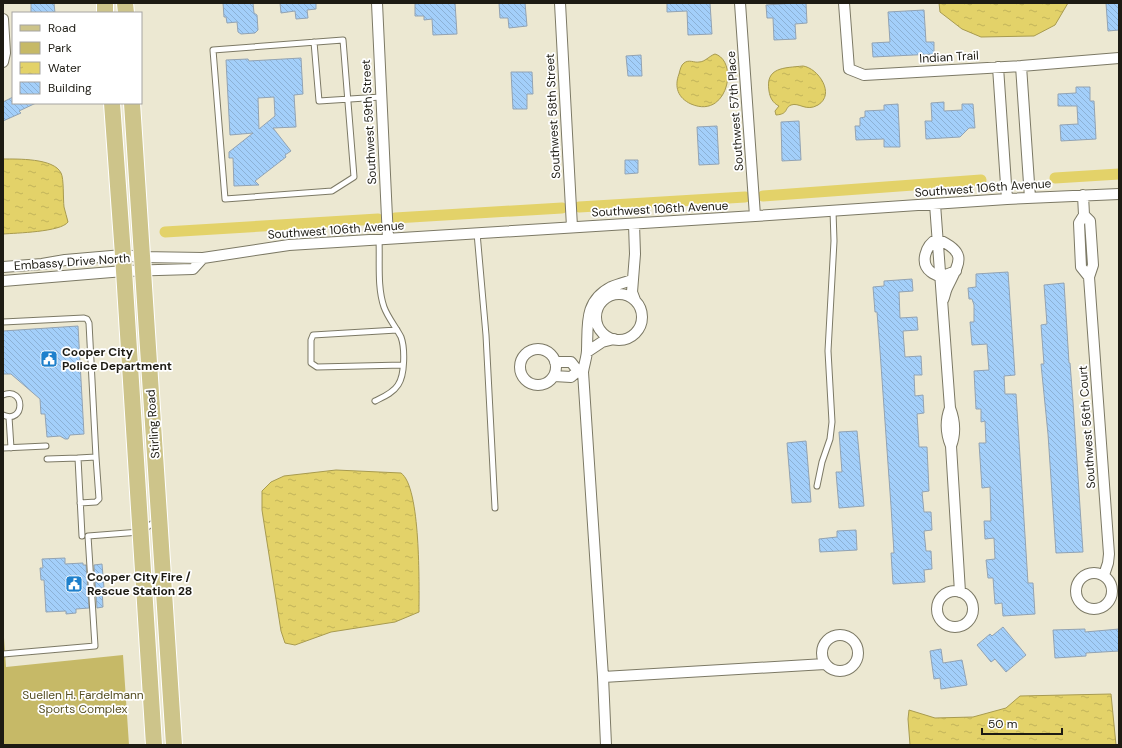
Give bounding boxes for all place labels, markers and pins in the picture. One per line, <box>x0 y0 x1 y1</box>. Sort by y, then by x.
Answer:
place label: Cooper City Police Department <box>62 344 172 374</box>
public building icon: Cooper City Police Department <box>39 349 59 369</box>
place label: Cooper City Fire / Rescue Station 28 <box>87 569 192 599</box>
public building icon: Cooper City Fire / Rescue Station 28 <box>64 574 84 594</box>

